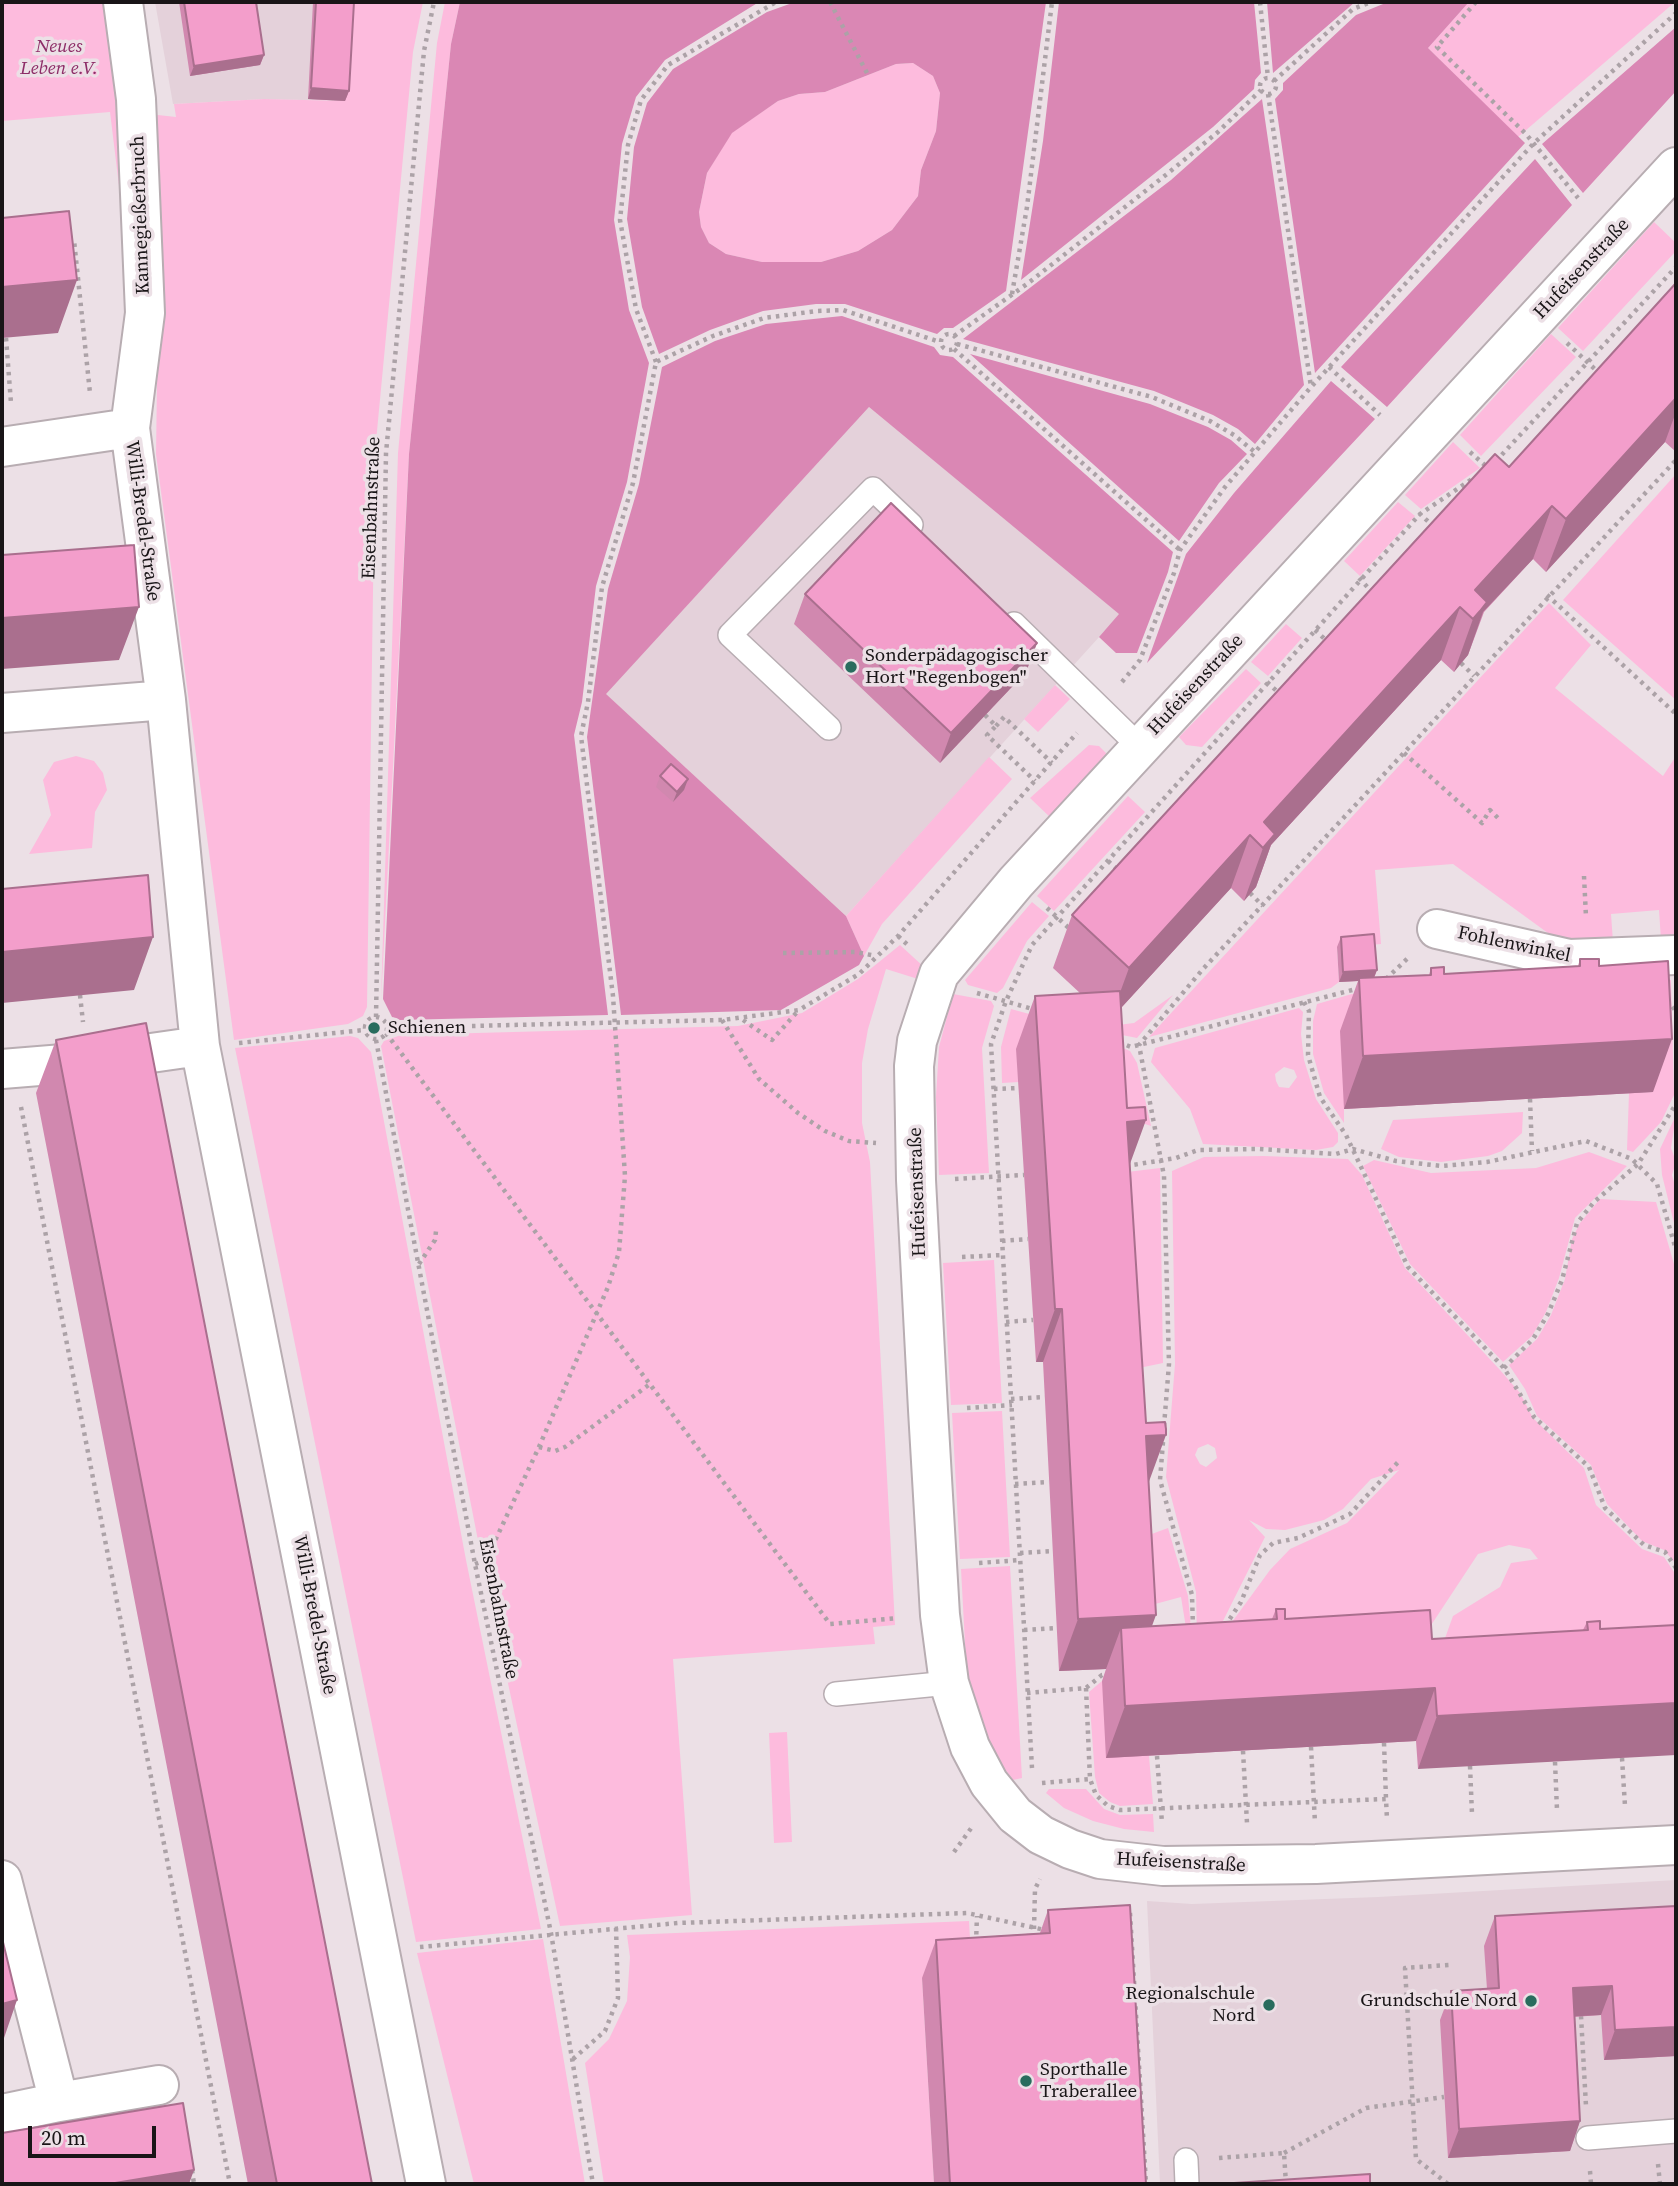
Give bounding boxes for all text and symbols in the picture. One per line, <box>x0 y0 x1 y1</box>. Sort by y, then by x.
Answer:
park label: Neues Leben e.V. <box>20 36 98 80</box>
street label: Kannegießerbruch <box>127 135 155 295</box>
street label: Hufeisenstraße <box>1529 214 1635 324</box>
street label: Eisenbahnstraße <box>358 436 386 580</box>
street label: Willi-Bredel-Straße <box>119 439 165 603</box>
street label: Hufeisenstraße <box>1143 630 1249 740</box>
place label: Sonderpädagogischer Hort "Regenbogen" <box>865 645 1048 689</box>
marker: Sonderpädagogischer Hort "Regenbogen" <box>843 659 859 675</box>
street label: Fohlenwinkel <box>1455 922 1573 968</box>
place label: Schienen <box>388 1017 466 1039</box>
marker: Schienen <box>366 1020 382 1036</box>
street label: Hufeisenstraße <box>904 1127 932 1257</box>
street label: Willi-Bredel-Straße <box>287 1533 341 1697</box>
street label: Eisenbahnstraße <box>473 1537 523 1681</box>
street label: Hufeisenstraße <box>1116 1848 1246 1878</box>
place label: Regionalschule Nord <box>1125 1983 1255 2027</box>
place label: Grundschule Nord <box>1360 1990 1517 2012</box>
marker: Grundschule Nord <box>1523 1993 1539 2009</box>
marker: Regionalschule Nord <box>1261 1997 1277 2013</box>
place label: Sporthalle Traberallee <box>1040 2059 1137 2103</box>
marker: Sporthalle Traberallee <box>1018 2073 1034 2089</box>
scale bar <box>32 2112 159 2156</box>
text: 20 m <box>41 2123 86 2152</box>

